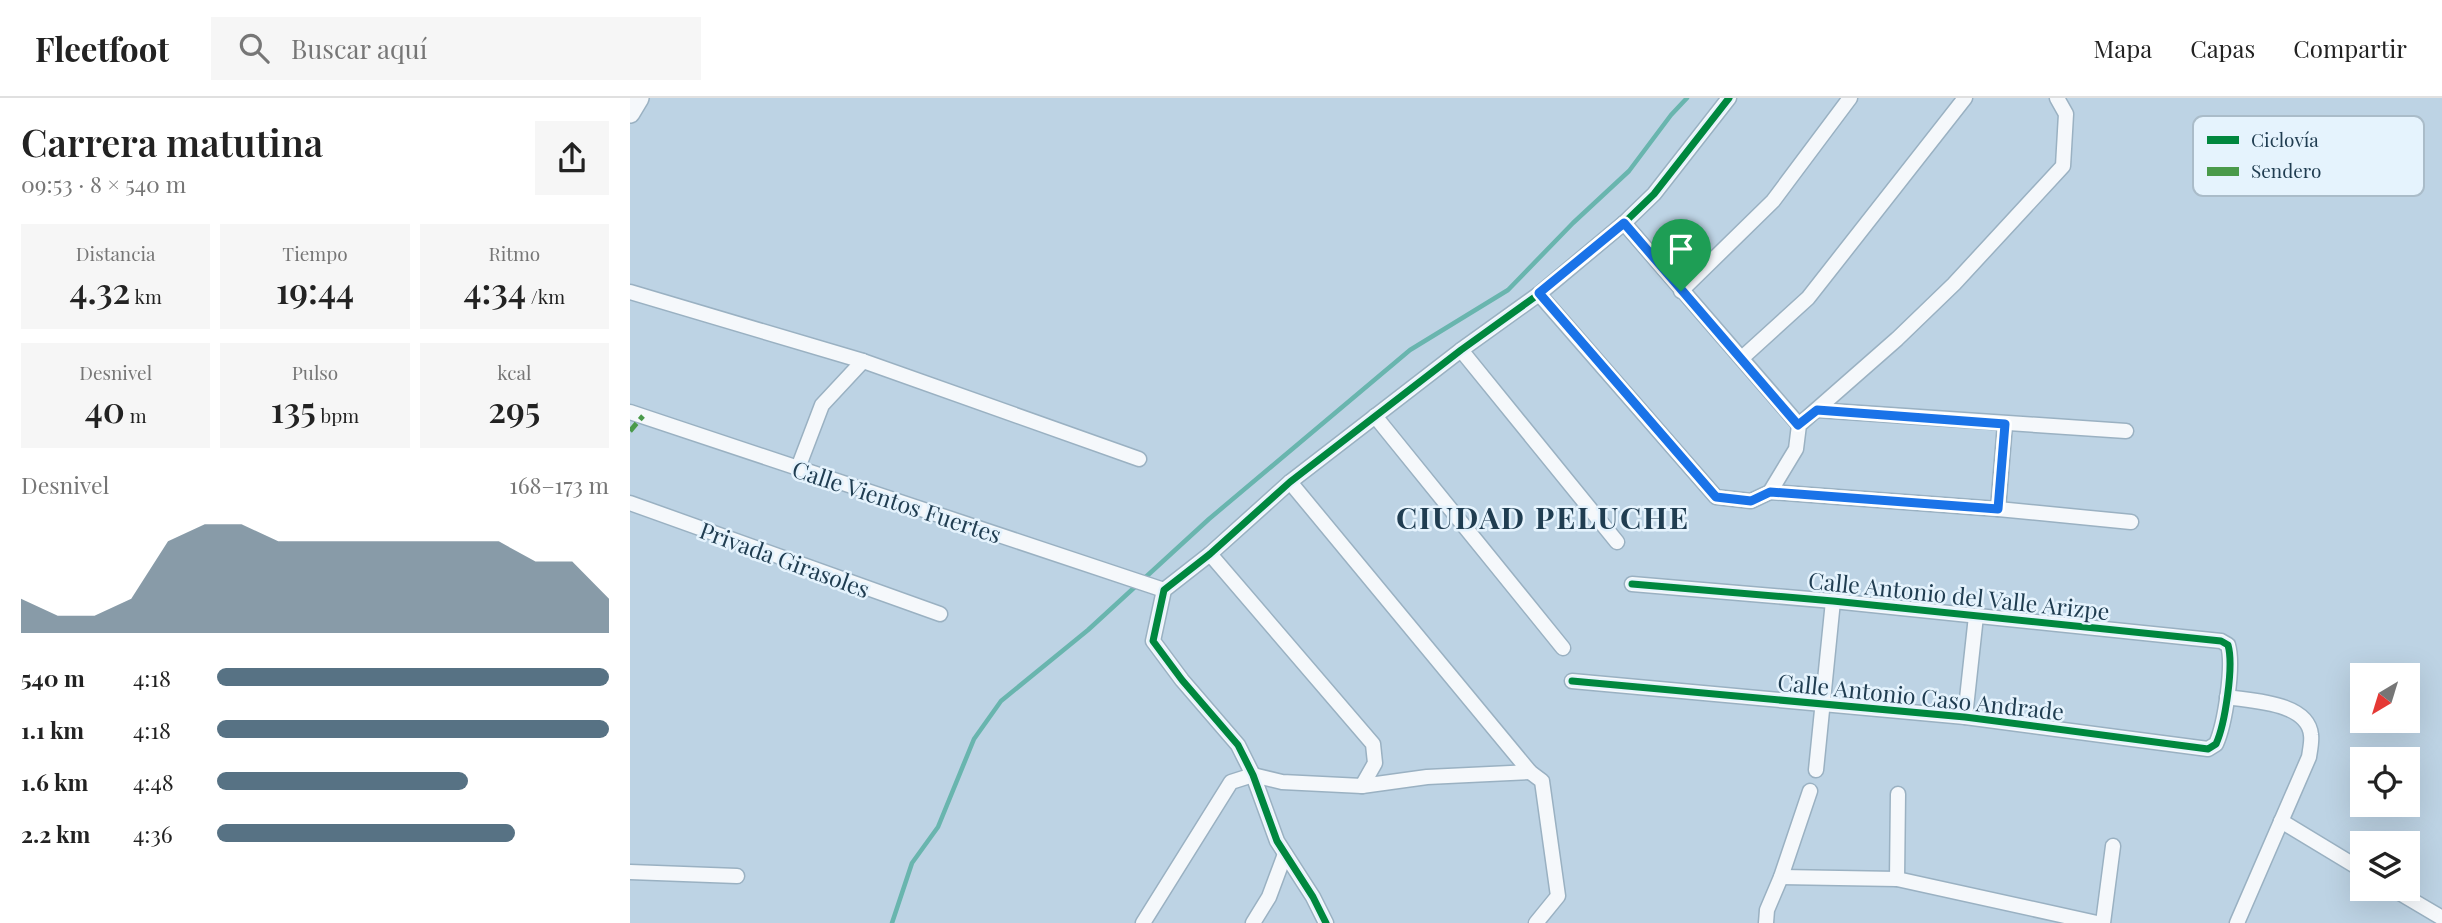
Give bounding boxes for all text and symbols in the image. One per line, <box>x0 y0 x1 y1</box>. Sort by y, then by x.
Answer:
search box <box>211 17 701 80</box>
text: Fleetfoot <box>35 26 169 70</box>
icon: search <box>235 29 273 67</box>
text: Buscar aquí <box>291 31 427 66</box>
text: Mapa <box>2094 32 2152 64</box>
text: Capas <box>2190 32 2255 64</box>
text: Compartir <box>2293 32 2407 64</box>
text: Carrera matutina <box>21 116 323 167</box>
legend <box>2193 116 2424 196</box>
button: share <box>535 121 609 195</box>
text: Ciclovía <box>2251 126 2319 152</box>
text: Sendero <box>2251 157 2321 183</box>
text: 09:53 · 8 × 540 m <box>21 168 186 199</box>
pin <box>1651 219 1711 291</box>
icon: arrive <box>1662 230 1700 268</box>
text: Distancia <box>76 240 155 266</box>
text: Tiempo <box>282 240 348 266</box>
text: Ritmo <box>488 240 540 266</box>
text: 4.32 <box>69 266 130 313</box>
text: 19:44 <box>276 266 354 313</box>
text: 4:34 <box>463 266 526 313</box>
text: km <box>130 283 162 309</box>
text: /km <box>526 283 565 309</box>
text: Desnivel <box>79 359 152 385</box>
text: Pulso <box>292 359 338 385</box>
text: kcal <box>497 359 531 385</box>
text: 40 <box>85 385 125 432</box>
text: 135 <box>271 385 316 432</box>
text: 295 <box>488 385 540 432</box>
text: m <box>125 402 147 428</box>
text: bpm <box>316 402 359 428</box>
street label: Calle Vientos Fuertes <box>789 453 1005 549</box>
text: Desnivel <box>21 469 109 500</box>
text: 168–173 m <box>509 469 609 500</box>
district label: CIUDAD PELUCHE <box>1396 497 1690 537</box>
street label: Privada Girasoles <box>696 514 874 604</box>
street label: Calle Antonio del Valle Arizpe <box>1807 564 2111 626</box>
text: 540 m <box>21 662 85 693</box>
text: 4:18 <box>133 662 171 693</box>
north arrow <box>2350 663 2420 733</box>
map controls <box>2350 663 2420 901</box>
street label: Calle Antonio Caso Andrade <box>1776 666 2066 726</box>
text: 1.1 km <box>21 714 84 745</box>
text: 4:18 <box>133 714 171 745</box>
button: locate <box>2350 747 2420 817</box>
text: 1.6 km <box>21 766 88 797</box>
text: 4:48 <box>133 766 174 797</box>
text: 2.2 km <box>21 818 90 849</box>
text: 4:36 <box>133 818 173 849</box>
button: layers <box>2350 831 2420 901</box>

